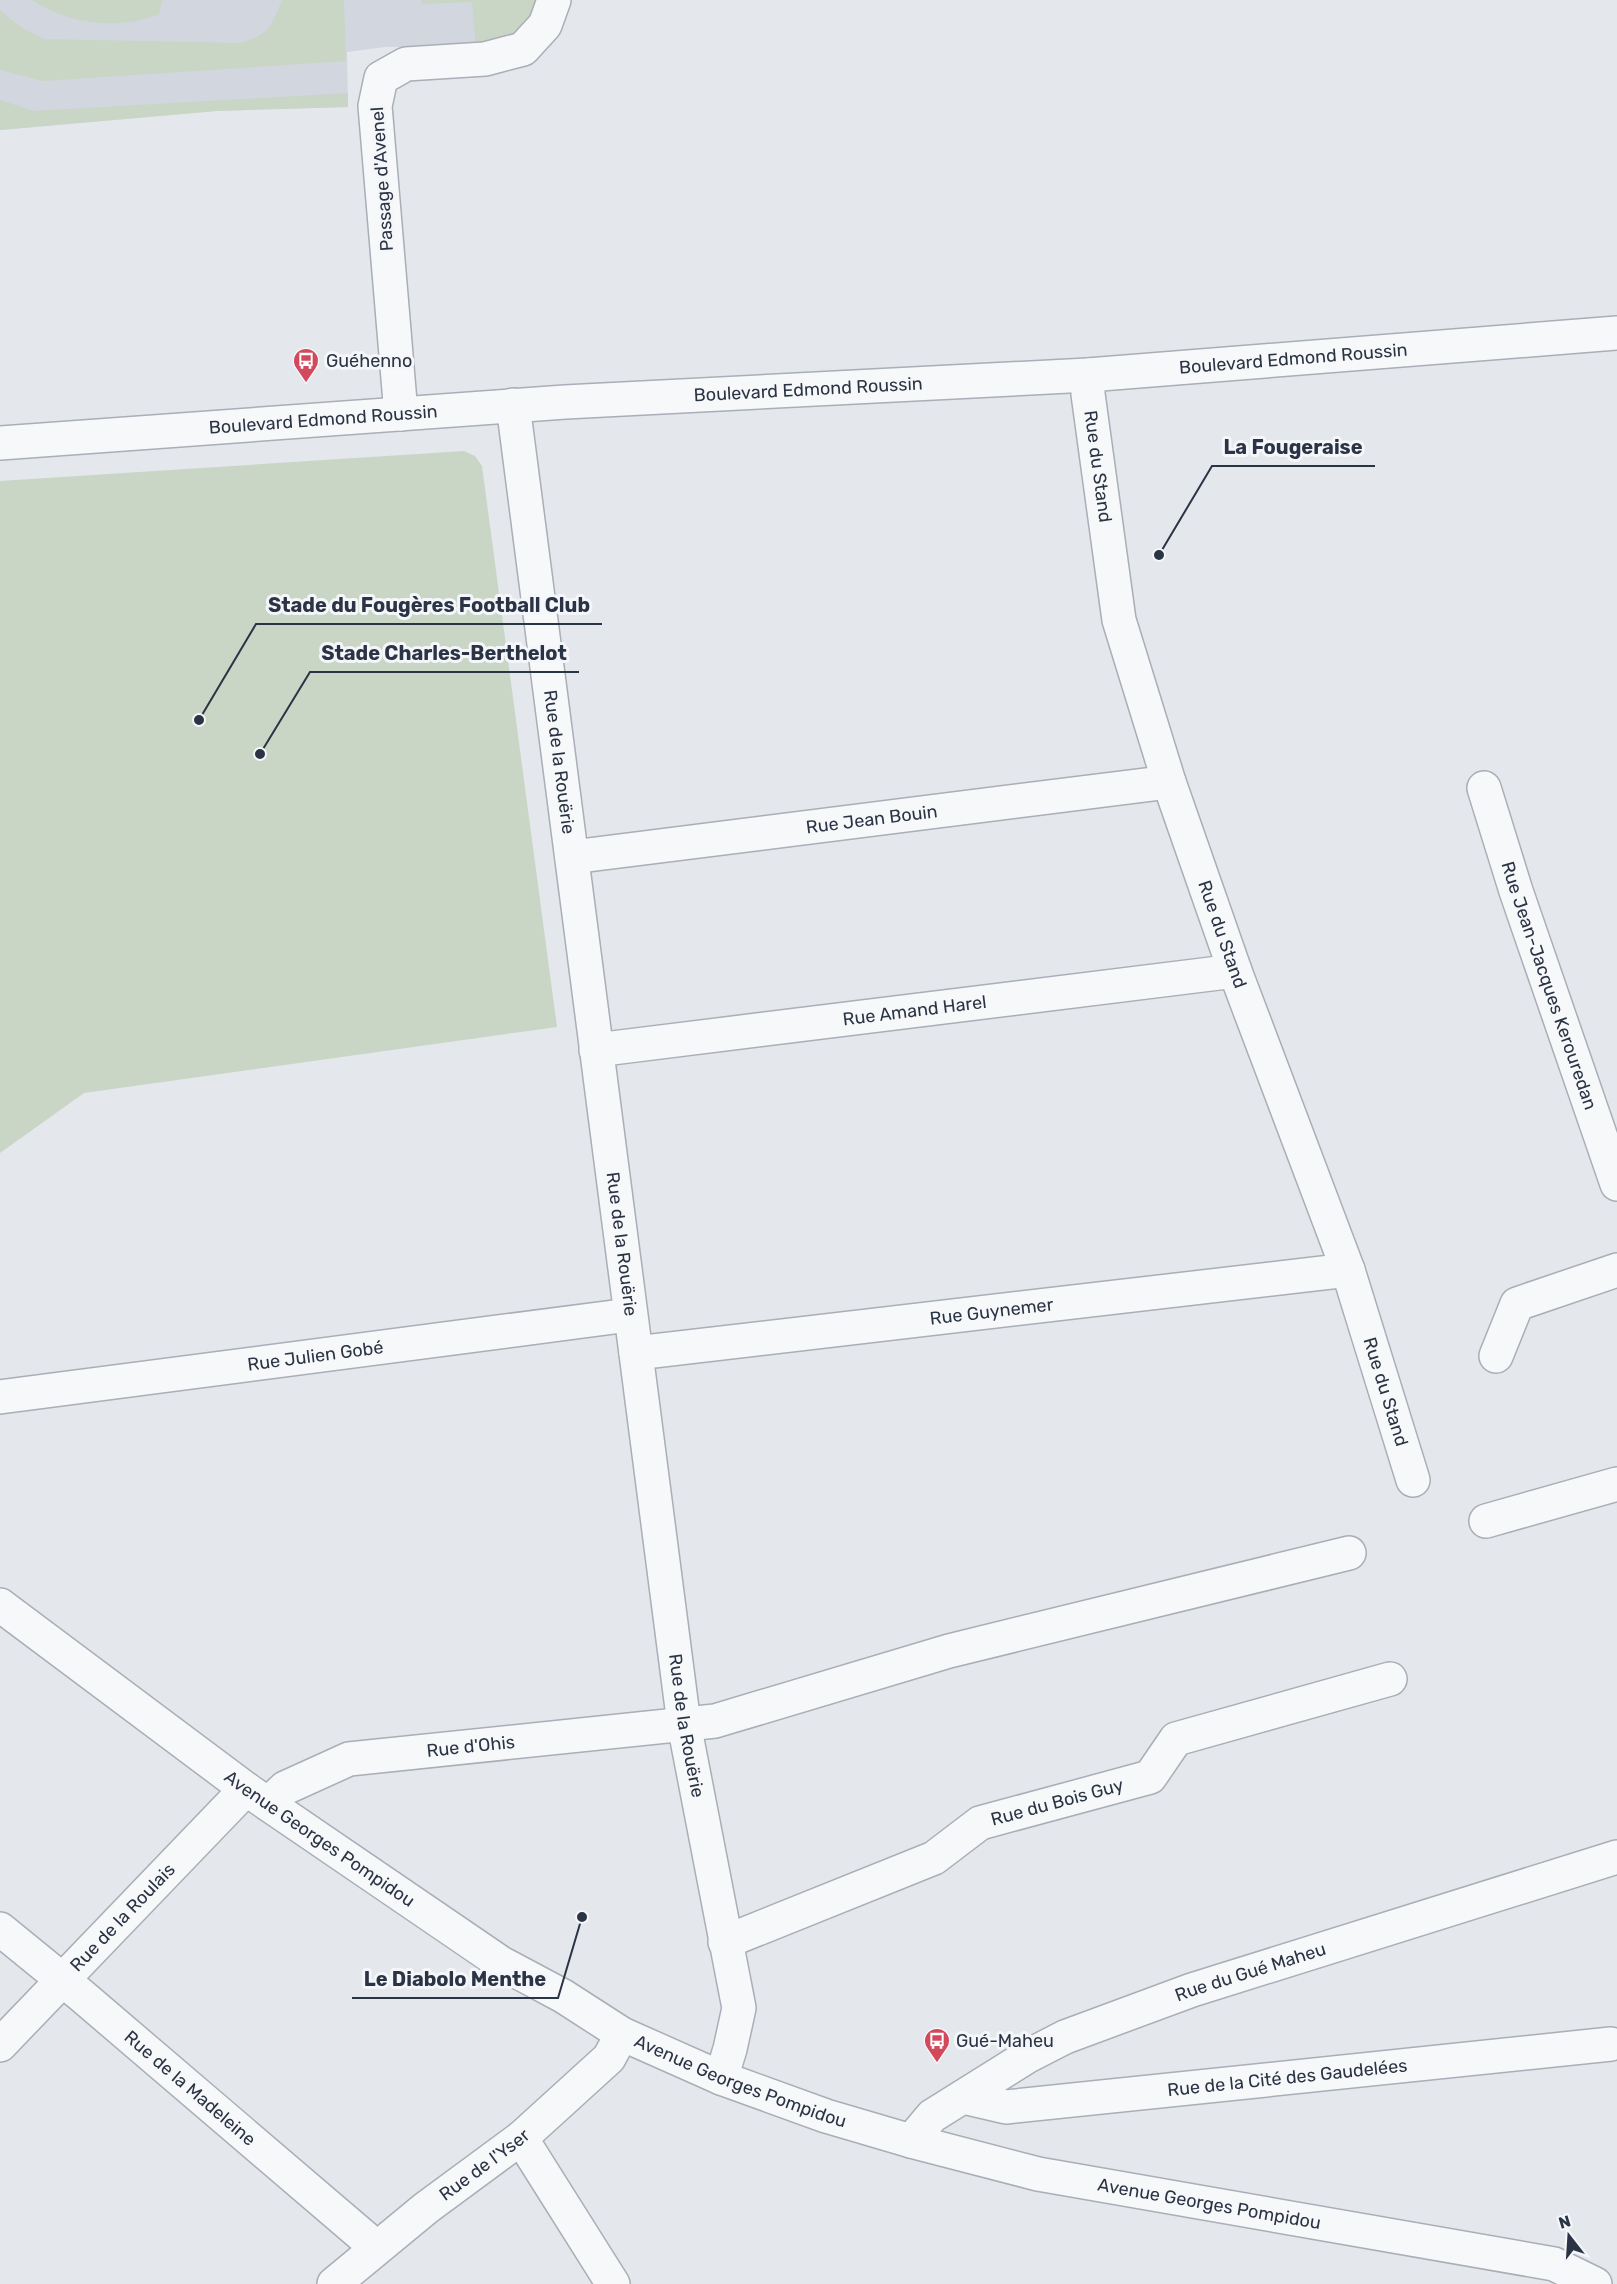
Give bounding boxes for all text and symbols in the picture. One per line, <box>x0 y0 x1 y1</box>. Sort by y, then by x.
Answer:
street label: Passage d'Avenel <box>366 106 398 252</box>
street label: Boulevard Edmond Roussin <box>1178 339 1408 379</box>
bus stop icon: Guéhenno <box>291 346 321 384</box>
place label: Guéhenno <box>326 350 412 372</box>
street label: Boulevard Edmond Roussin <box>693 373 923 406</box>
street label: Boulevard Edmond Roussin <box>208 400 438 439</box>
street label: Rue du Stand <box>1079 409 1116 524</box>
callout: La Fougeraise <box>1212 428 1375 466</box>
text: La Fougeraise <box>1223 435 1363 459</box>
callout: Stade du Fougères Football Club <box>256 586 602 624</box>
text: Stade du Fougères Football Club <box>268 593 590 617</box>
callout: Stade Charles-Berthelot <box>310 634 579 672</box>
text: Stade Charles-Berthelot <box>321 641 567 665</box>
street label: Rue de la Rouërie <box>539 689 580 836</box>
street label: Rue Jean Bouin <box>805 800 939 839</box>
street label: Rue Jean-Jacques Kerouredan <box>1496 859 1602 1113</box>
street label: Rue du Stand <box>1193 877 1252 991</box>
street label: Rue Amand Harel <box>841 991 988 1030</box>
street label: Rue de la Rouërie <box>602 1170 642 1317</box>
street label: Rue Guynemer <box>929 1293 1055 1330</box>
street label: Rue du Stand <box>1358 1335 1413 1449</box>
street label: Rue Julien Gobé <box>246 1336 385 1376</box>
street label: Rue de la Rouërie <box>664 1652 709 1799</box>
street label: Rue d'Ohis <box>426 1731 516 1762</box>
street label: Avenue Georges Pompidou <box>220 1766 419 1912</box>
street label: Rue du Bois Guy <box>988 1774 1126 1831</box>
street label: Rue de la Roulais <box>66 1859 180 1976</box>
street label: Rue du Gué Maheu <box>1172 1938 1328 2006</box>
callout: Le Diabolo Menthe <box>352 1960 558 1998</box>
text: Le Diabolo Menthe <box>364 1967 546 1991</box>
street label: Rue de la Madeleine <box>120 2026 260 2151</box>
bus stop icon: Gué-Maheu <box>922 2026 952 2064</box>
street label: Avenue Georges Pompidou <box>631 2030 849 2132</box>
place label: Gué-Maheu <box>956 2030 1054 2052</box>
street label: Rue de la Cité des Gaudelées <box>1166 2054 1408 2101</box>
street label: Rue de l'Yser <box>435 2124 535 2205</box>
street label: Avenue Georges Pompidou <box>1096 2174 1323 2234</box>
north arrow <box>1539 2206 1599 2266</box>
text: N <box>1556 2211 1573 2233</box>

